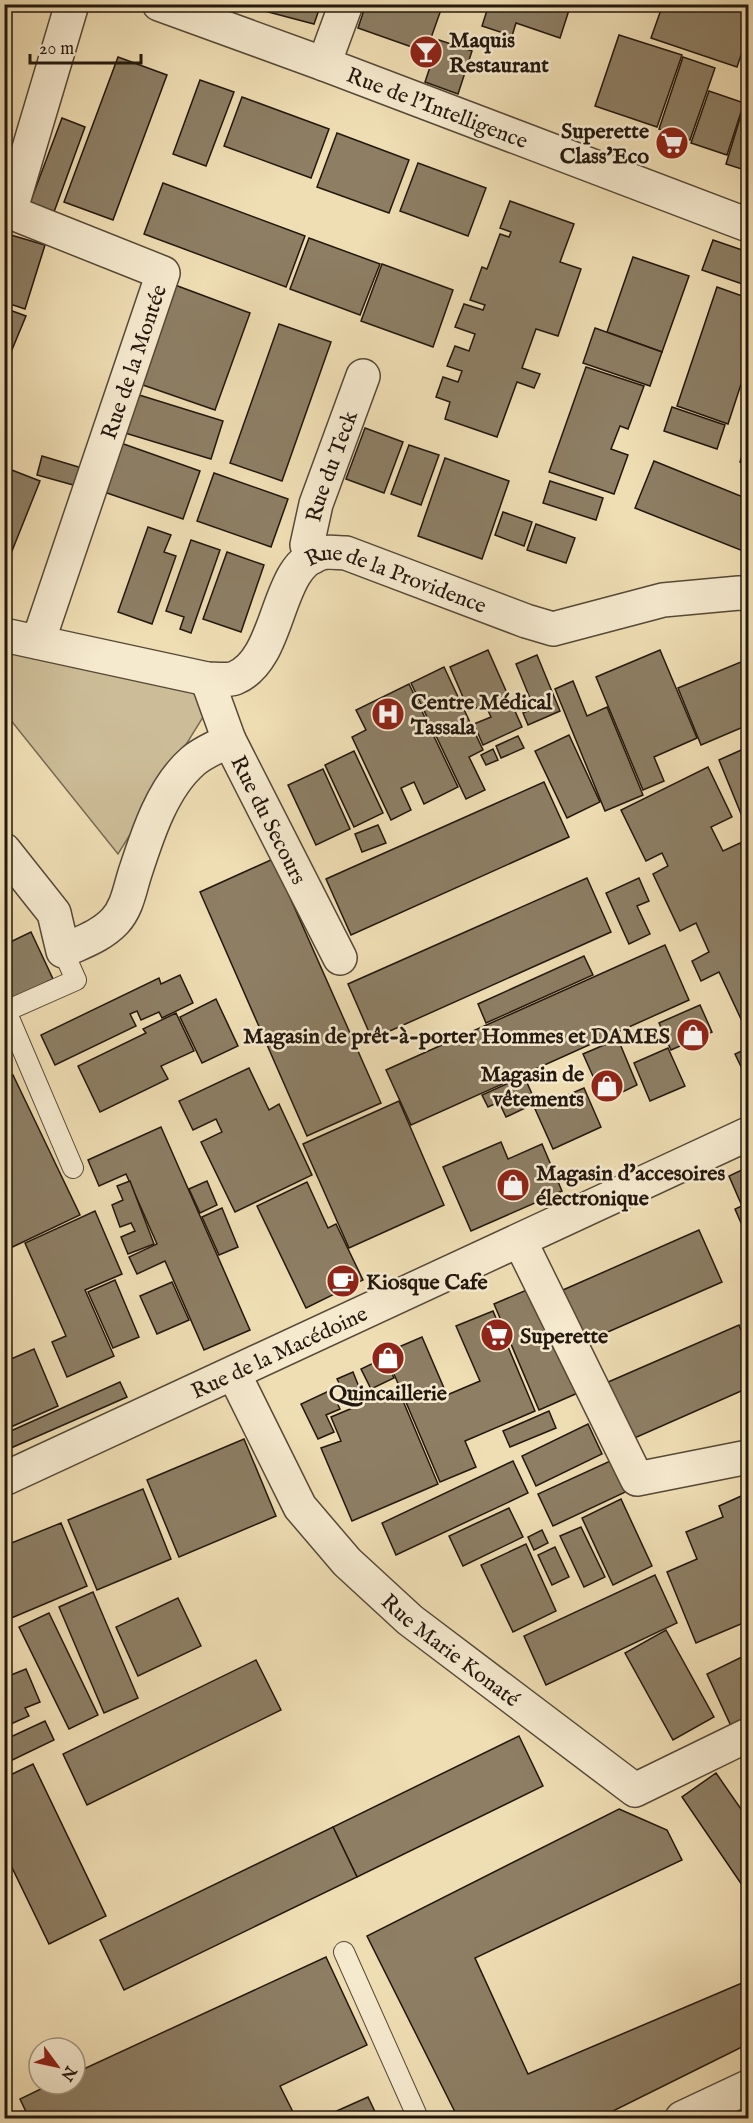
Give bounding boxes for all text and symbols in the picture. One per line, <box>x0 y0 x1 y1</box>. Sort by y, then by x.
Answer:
scale bar <box>30 27 141 65</box>
place label: Maquis Restaurant <box>449 27 549 80</box>
bar icon: Maquis Restaurant <box>408 34 444 70</box>
text: 20 m <box>39 38 74 61</box>
street label: Rue de l'Intelligence <box>342 62 531 156</box>
place label: Superette Class'Eco <box>560 118 649 171</box>
supermarket icon: Superette Class'Eco <box>654 125 690 161</box>
street label: Rue de la Montée <box>96 281 174 443</box>
street label: Rue du Teck <box>301 407 365 525</box>
street label: Rue de la Providence <box>300 540 490 621</box>
place label: Centre Médical Tassala <box>410 689 553 742</box>
hospital icon: Centre Médical Tassala <box>370 696 406 732</box>
street label: Rue du Secours <box>223 751 312 889</box>
shop icon: Magasin de prêt-à-porter Hommes et DAMES <box>675 1017 711 1053</box>
place label: Magasin de prêt-à-porter Hommes et DAMES <box>243 1023 670 1051</box>
place label: Magasin de vêtements <box>480 1061 584 1114</box>
shop icon: Magasin de vêtements <box>589 1068 625 1104</box>
place label: Magasin d'accesoires électronique <box>536 1160 725 1213</box>
shop icon: Magasin d'accesoires électronique <box>495 1167 531 1203</box>
cafe icon: Kiosque Cafe <box>325 1263 361 1299</box>
place label: Kiosque Cafe <box>366 1269 488 1297</box>
street label: Rue de la Macédoine <box>187 1300 372 1406</box>
supermarket icon: Superette <box>479 1317 515 1353</box>
place label: Superette <box>520 1323 608 1351</box>
shop icon: Quincaillerie <box>370 1340 406 1376</box>
place label: Quincaillerie <box>329 1380 447 1408</box>
street label: Rue Marie Konaté <box>374 1588 525 1714</box>
north arrow <box>27 2036 87 2096</box>
text: N <box>56 2061 81 2084</box>

